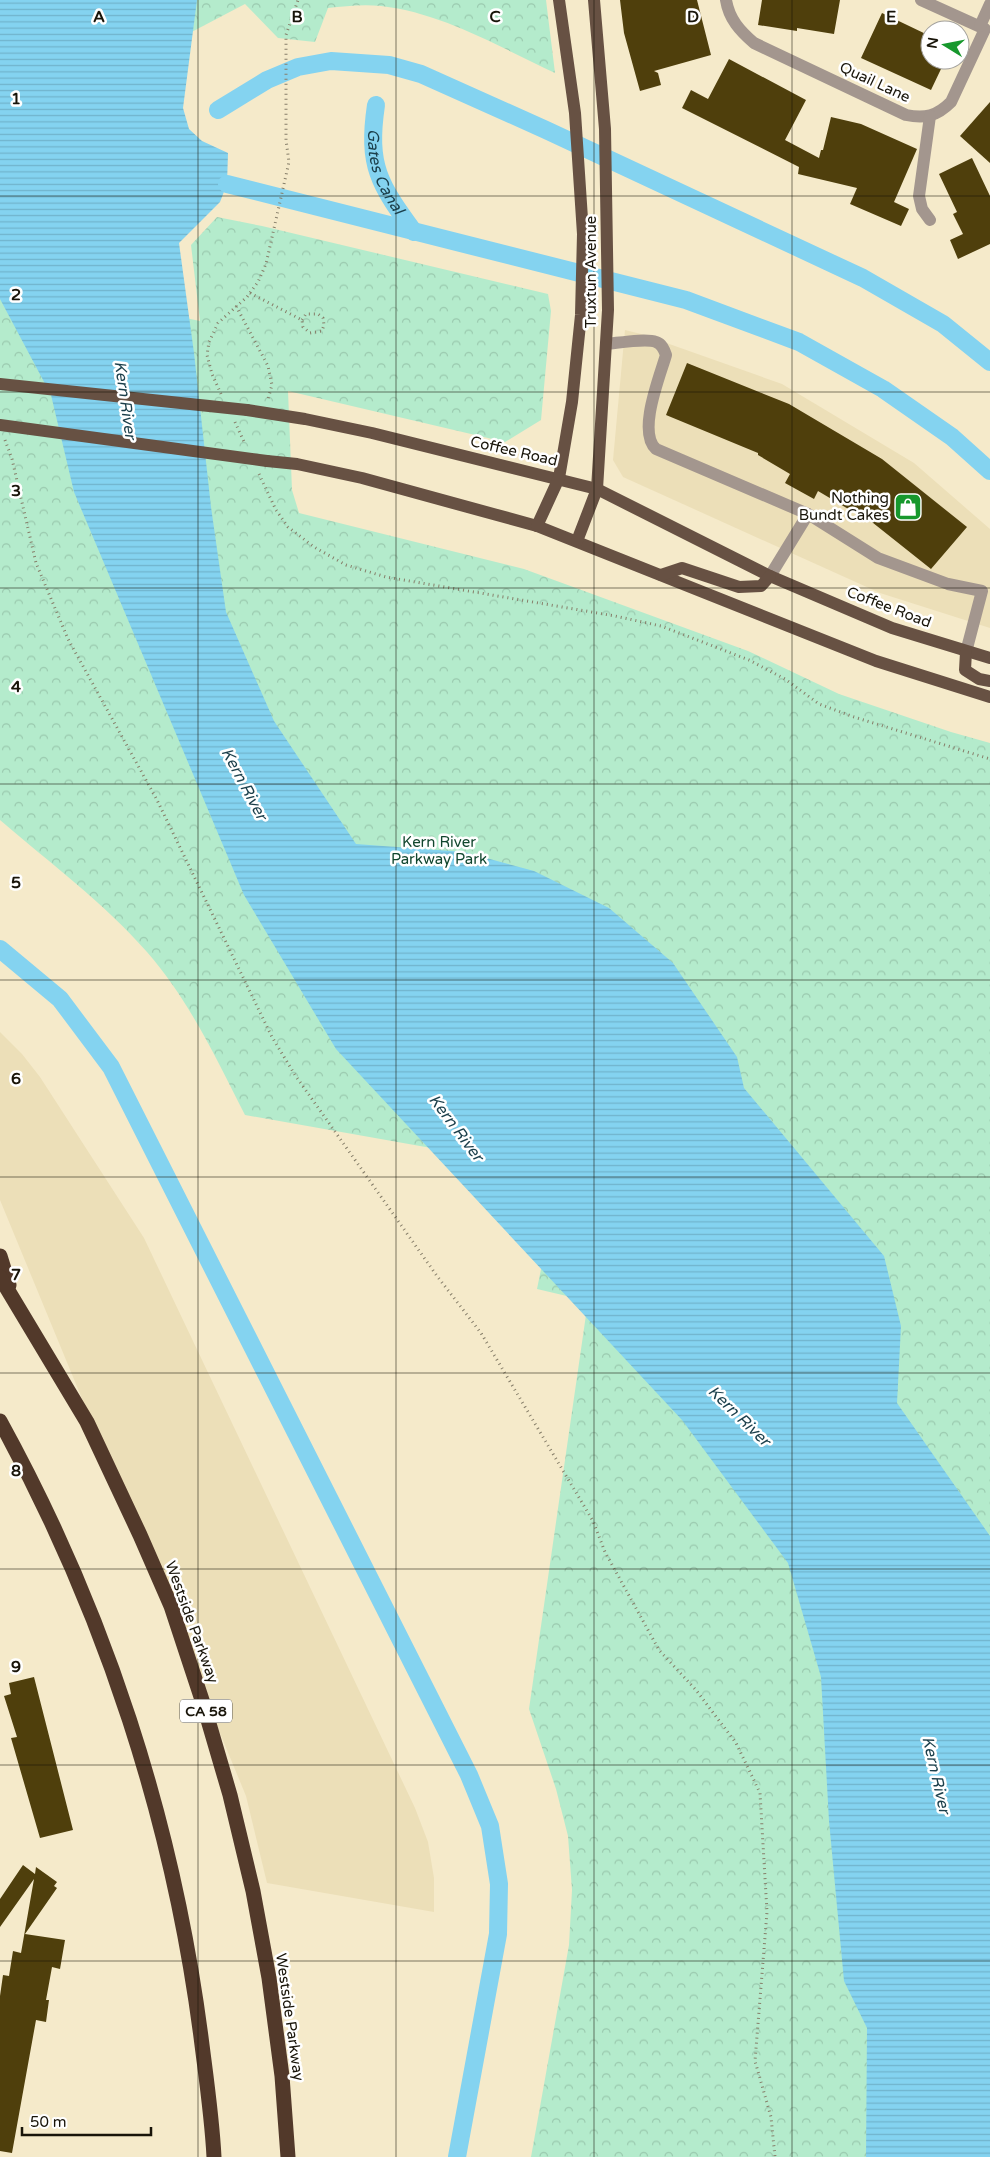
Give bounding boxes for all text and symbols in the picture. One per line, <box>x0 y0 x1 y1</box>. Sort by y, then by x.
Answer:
text: A <box>93 7 105 27</box>
text: B <box>291 7 303 27</box>
text: C <box>489 7 501 27</box>
text: D <box>687 7 699 27</box>
text: E <box>886 7 896 27</box>
north arrow <box>920 20 970 70</box>
text: N <box>923 36 942 50</box>
street label: Quail Lane <box>837 58 913 106</box>
text: 1 <box>11 89 21 109</box>
water label: Gates Canal <box>363 129 410 220</box>
street label: Truxtun Avenue <box>582 216 600 328</box>
text: 2 <box>11 285 21 305</box>
water label: Kern River <box>110 360 141 442</box>
street label: Coffee Road <box>469 432 559 470</box>
text: 3 <box>11 481 21 501</box>
place label: Nothing Bundt Cakes <box>799 489 889 524</box>
shop icon: Nothing Bundt Cakes <box>893 492 923 522</box>
street label: Coffee Road <box>844 583 934 631</box>
text: 4 <box>11 677 21 697</box>
water label: Kern River <box>217 745 272 825</box>
park label: Kern River Parkway Park <box>391 833 487 868</box>
text: 5 <box>11 873 21 893</box>
text: 6 <box>11 1069 21 1089</box>
water label: Kern River <box>424 1091 489 1167</box>
text: 7 <box>11 1265 21 1285</box>
water label: Kern River <box>704 1381 776 1452</box>
text: 8 <box>11 1461 21 1481</box>
street label: Westside Parkway <box>162 1558 222 1686</box>
text: 9 <box>11 1657 21 1677</box>
road number: CA 58 <box>180 1700 232 1722</box>
water label: Kern River <box>917 1734 955 1817</box>
street label: Westside Parkway <box>272 1952 308 2082</box>
scale bar <box>22 2104 151 2136</box>
text: 50 m <box>30 2113 67 2131</box>

